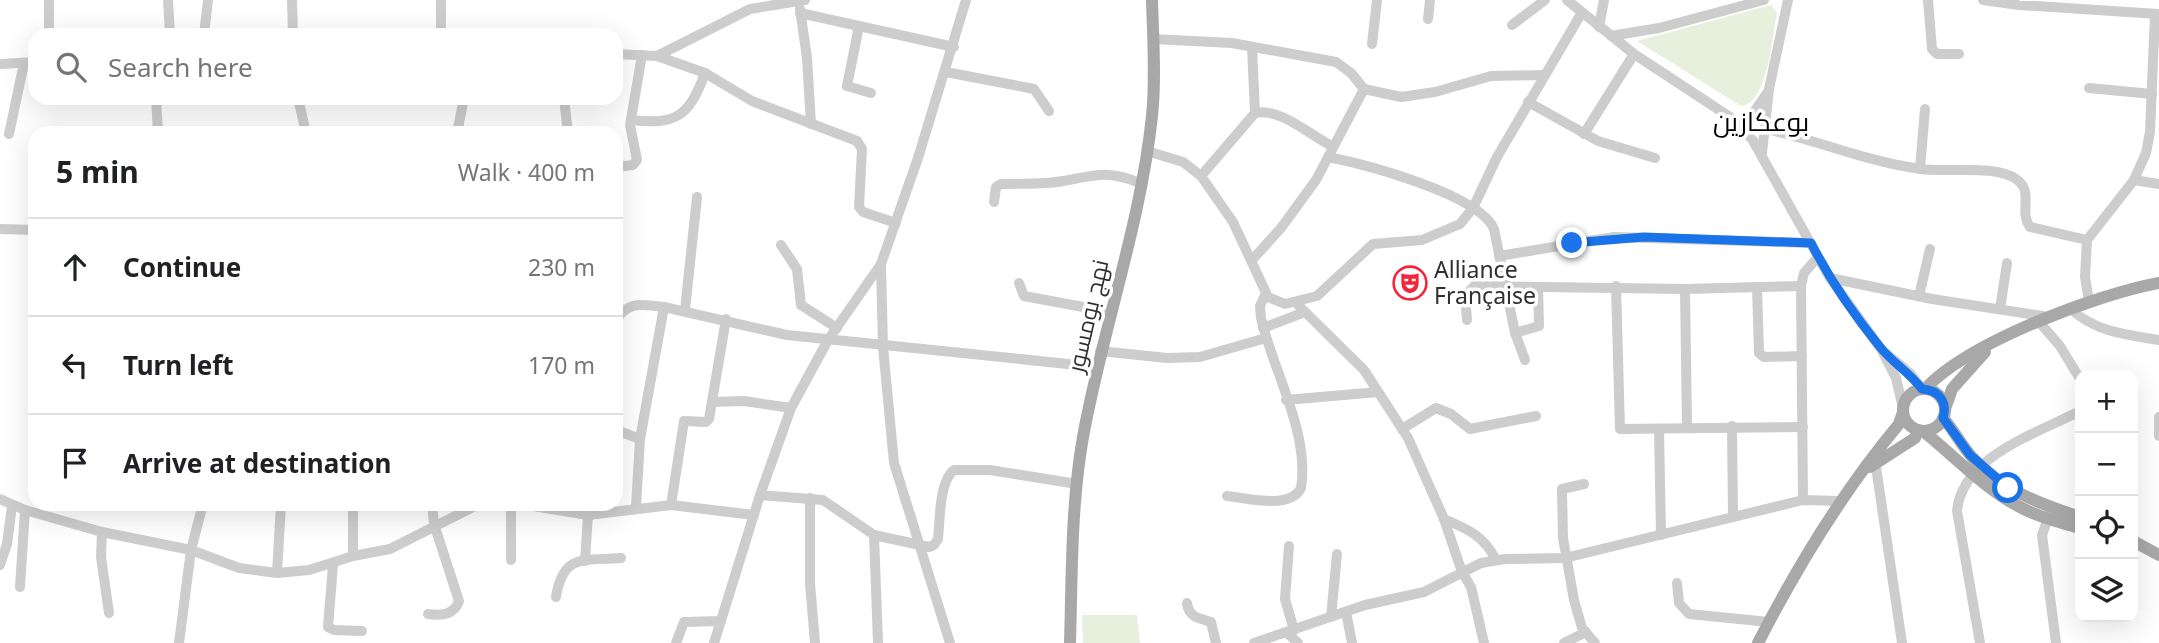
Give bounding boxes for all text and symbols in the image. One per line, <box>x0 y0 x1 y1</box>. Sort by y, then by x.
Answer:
search box <box>28 28 623 105</box>
icon: search <box>52 48 90 86</box>
text: Search here <box>108 49 253 85</box>
district label: بوعكازين <box>1713 103 1809 139</box>
text: 5 min <box>56 151 139 192</box>
text: Walk · 400 m <box>458 156 595 188</box>
route end <box>1556 227 1587 258</box>
icon: ahead <box>56 248 94 286</box>
text: Continue <box>123 249 241 285</box>
text: 230 m <box>528 251 595 283</box>
place label: Alliance Française <box>1434 253 1536 311</box>
street label: نهج بومسور <box>1058 256 1117 378</box>
theatre icon: Alliance Française <box>1391 264 1429 302</box>
icon: left <box>56 346 94 384</box>
text: Turn left <box>123 347 234 383</box>
text: 170 m <box>528 349 595 381</box>
map controls <box>2075 370 2138 622</box>
button: + <box>2075 370 2138 433</box>
button: − <box>2075 433 2138 496</box>
icon: arrive <box>56 444 94 482</box>
text: Arrive at destination <box>123 445 392 481</box>
route start <box>1992 472 2023 503</box>
button: locate <box>2075 496 2138 559</box>
button: layers <box>2075 559 2138 622</box>

